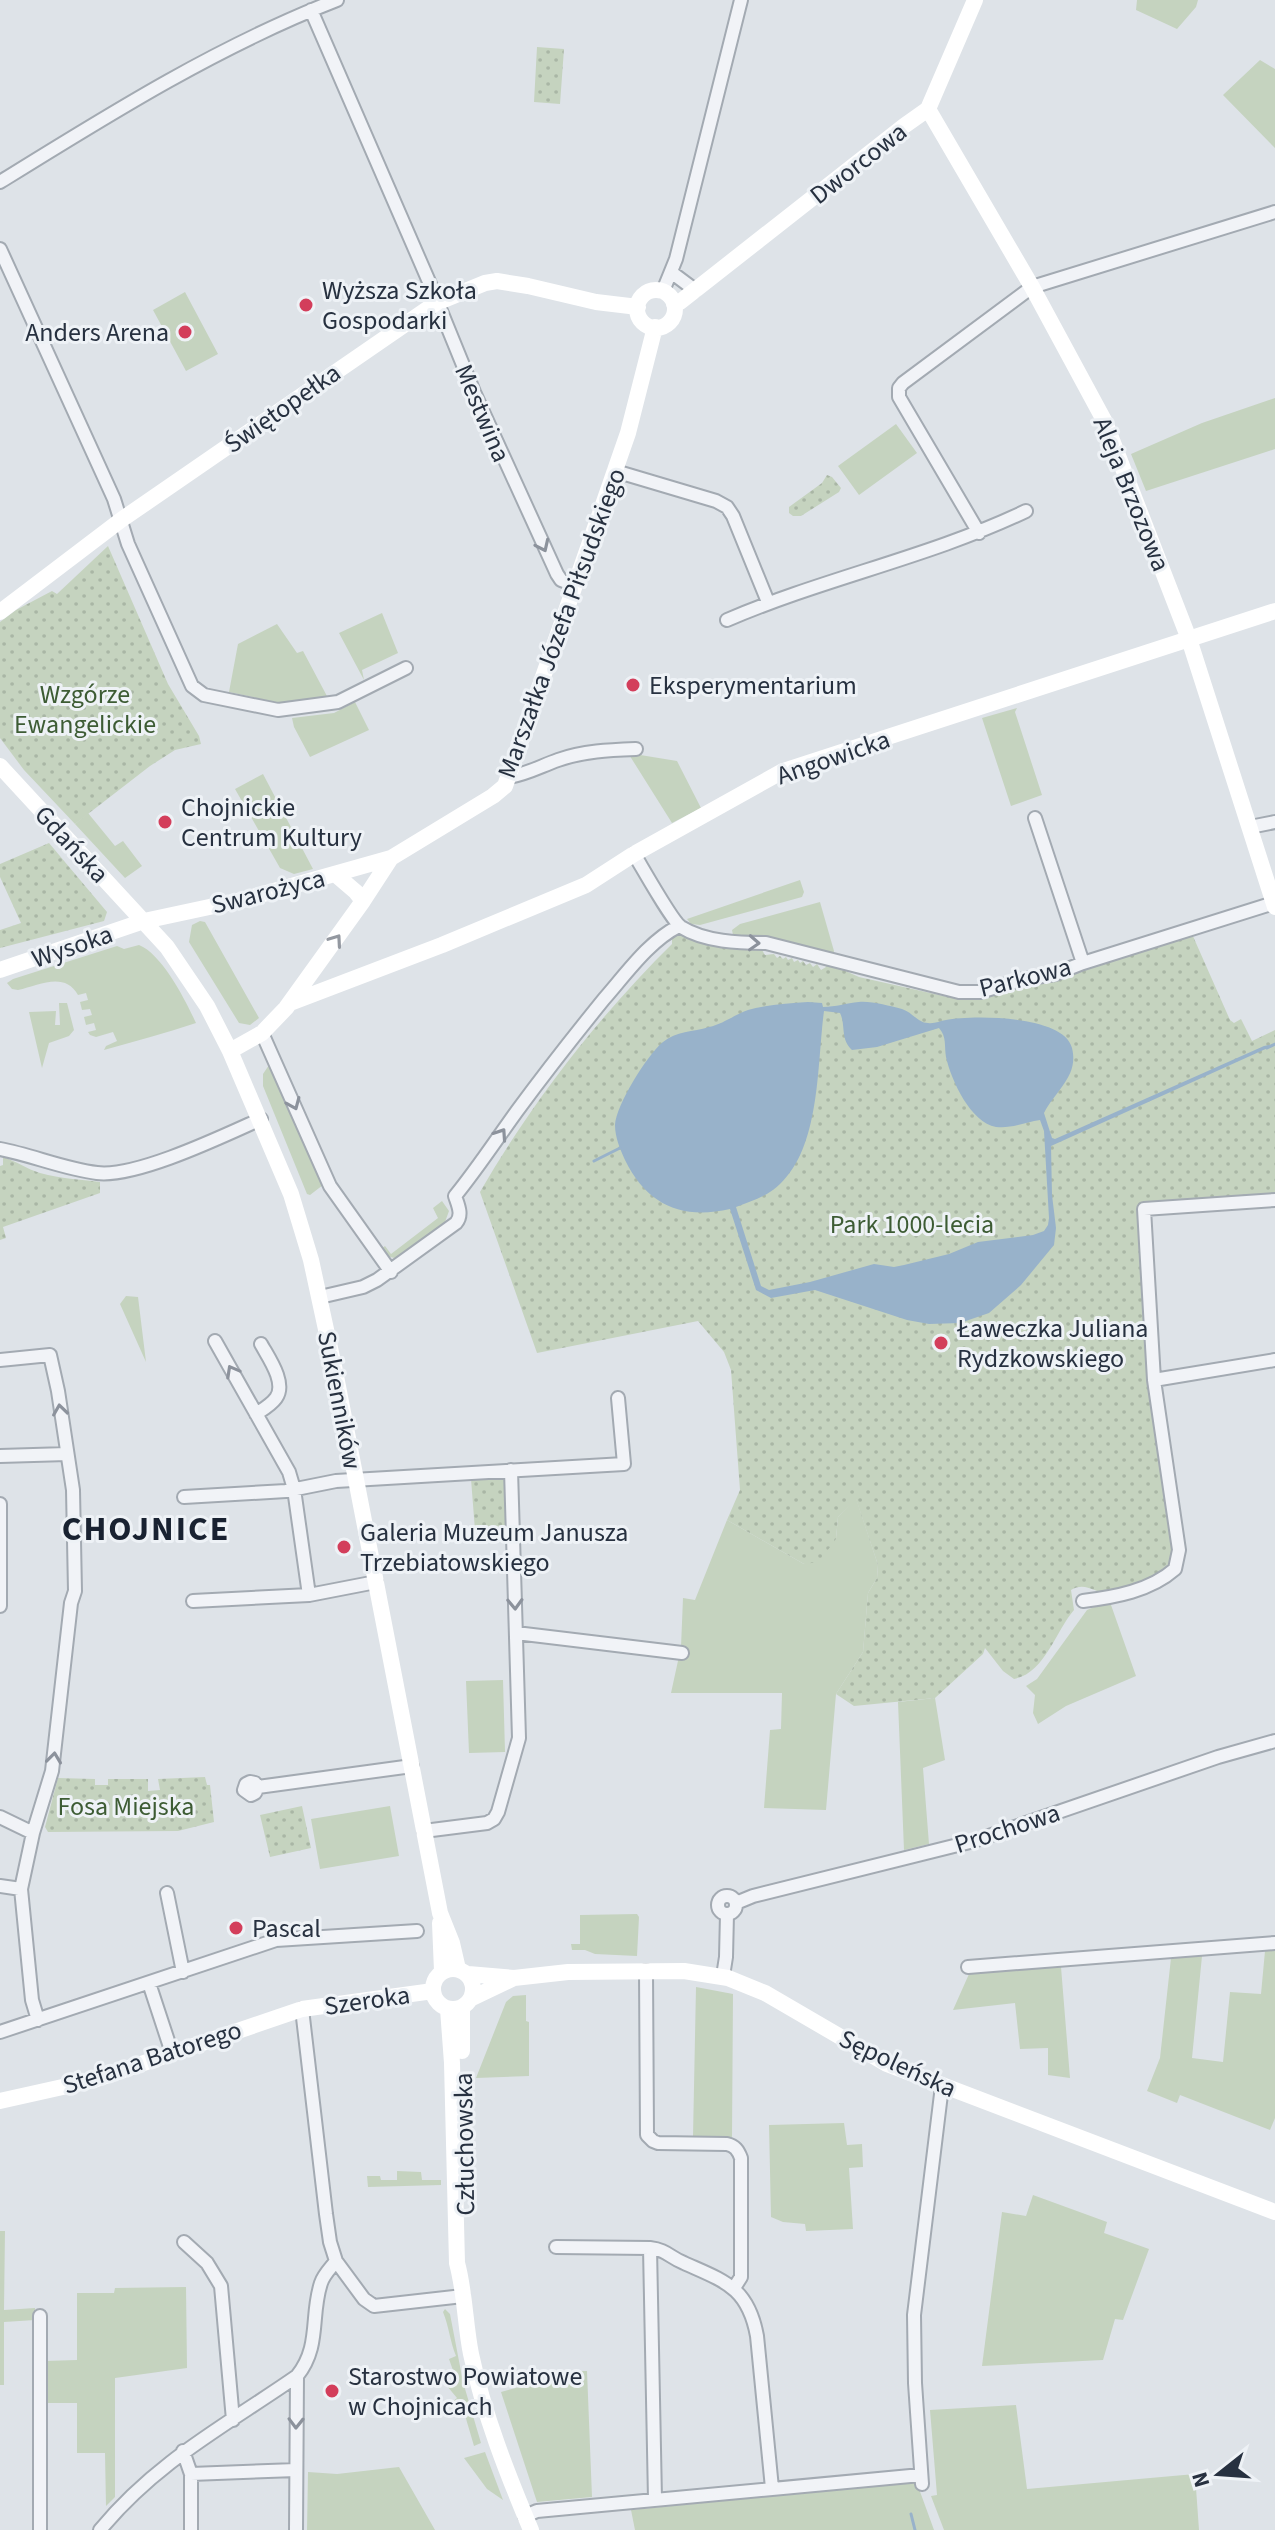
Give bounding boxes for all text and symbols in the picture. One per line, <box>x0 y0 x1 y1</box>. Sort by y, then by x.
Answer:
street label: Dworcowa <box>802 114 915 213</box>
place label: Wyższa Szkoła Gospodarki <box>322 272 477 339</box>
marker: Wyższa Szkoła Gospodarki <box>297 296 315 314</box>
place label: Anders Arena <box>25 314 169 351</box>
marker: Anders Arena <box>176 323 194 341</box>
street label: Świętopełka <box>216 355 348 462</box>
street label: Mestwina <box>445 358 520 468</box>
street label: Aleja Brzozowa <box>1084 411 1179 577</box>
street label: Marszałka Józefa Piłsudskiego <box>488 463 635 783</box>
one-way arrow <box>533 538 549 552</box>
place label: Eksperymentarium <box>649 667 857 704</box>
park label: Wzgórze Ewangelickie <box>14 676 156 743</box>
marker: Eksperymentarium <box>624 676 642 694</box>
street label: Angowicka <box>771 721 895 794</box>
place label: Chojnickie Centrum Kultury <box>181 789 362 856</box>
street label: Gdańska <box>26 797 117 891</box>
marker: Chojnickie Centrum Kultury <box>156 813 174 831</box>
street label: Swarożyca <box>207 860 329 923</box>
street label: Wysoka <box>27 915 118 978</box>
one-way arrow <box>326 934 341 948</box>
one-way arrow <box>748 935 761 952</box>
street label: Parkowa <box>975 948 1075 1007</box>
one-way arrow <box>285 1096 301 1110</box>
one-way arrow <box>491 1128 506 1142</box>
park label: Park 1000-lecia <box>830 1206 994 1243</box>
place label: Ławeczka Juliana Rydzkowskiego <box>956 1310 1148 1377</box>
street label: Sukienników <box>308 1328 371 1473</box>
marker: Ławeczka Juliana Rydzkowskiego <box>932 1334 950 1352</box>
one-way arrow <box>226 1365 241 1379</box>
one-way arrow <box>52 1403 69 1416</box>
district label: CHOJNICE <box>62 1505 230 1554</box>
place label: Galeria Muzeum Janusza Trzebiatowskiego <box>360 1514 628 1581</box>
marker: Galeria Muzeum Janusza Trzebiatowskiego <box>335 1538 353 1556</box>
one-way arrow <box>506 1598 524 1611</box>
one-way arrow <box>45 1751 62 1765</box>
park label: Fosa Miejska <box>58 1788 194 1825</box>
street label: Prochowa <box>950 1794 1065 1863</box>
place label: Pascal <box>252 1910 321 1947</box>
marker: Pascal <box>227 1919 245 1937</box>
street label: Szeroka <box>322 1976 412 2025</box>
street label: Stefana Batorego <box>58 2011 246 2104</box>
street label: Sępoleńska <box>833 2020 963 2107</box>
street label: Człuchowska <box>445 2072 484 2216</box>
place label: Starostwo Powiatowe w Chojnicach <box>348 2358 582 2425</box>
marker: Starostwo Powiatowe w Chojnicach <box>323 2382 341 2400</box>
one-way arrow <box>287 2417 305 2430</box>
north arrow <box>1179 2434 1259 2514</box>
text: N <box>1183 2468 1218 2491</box>

